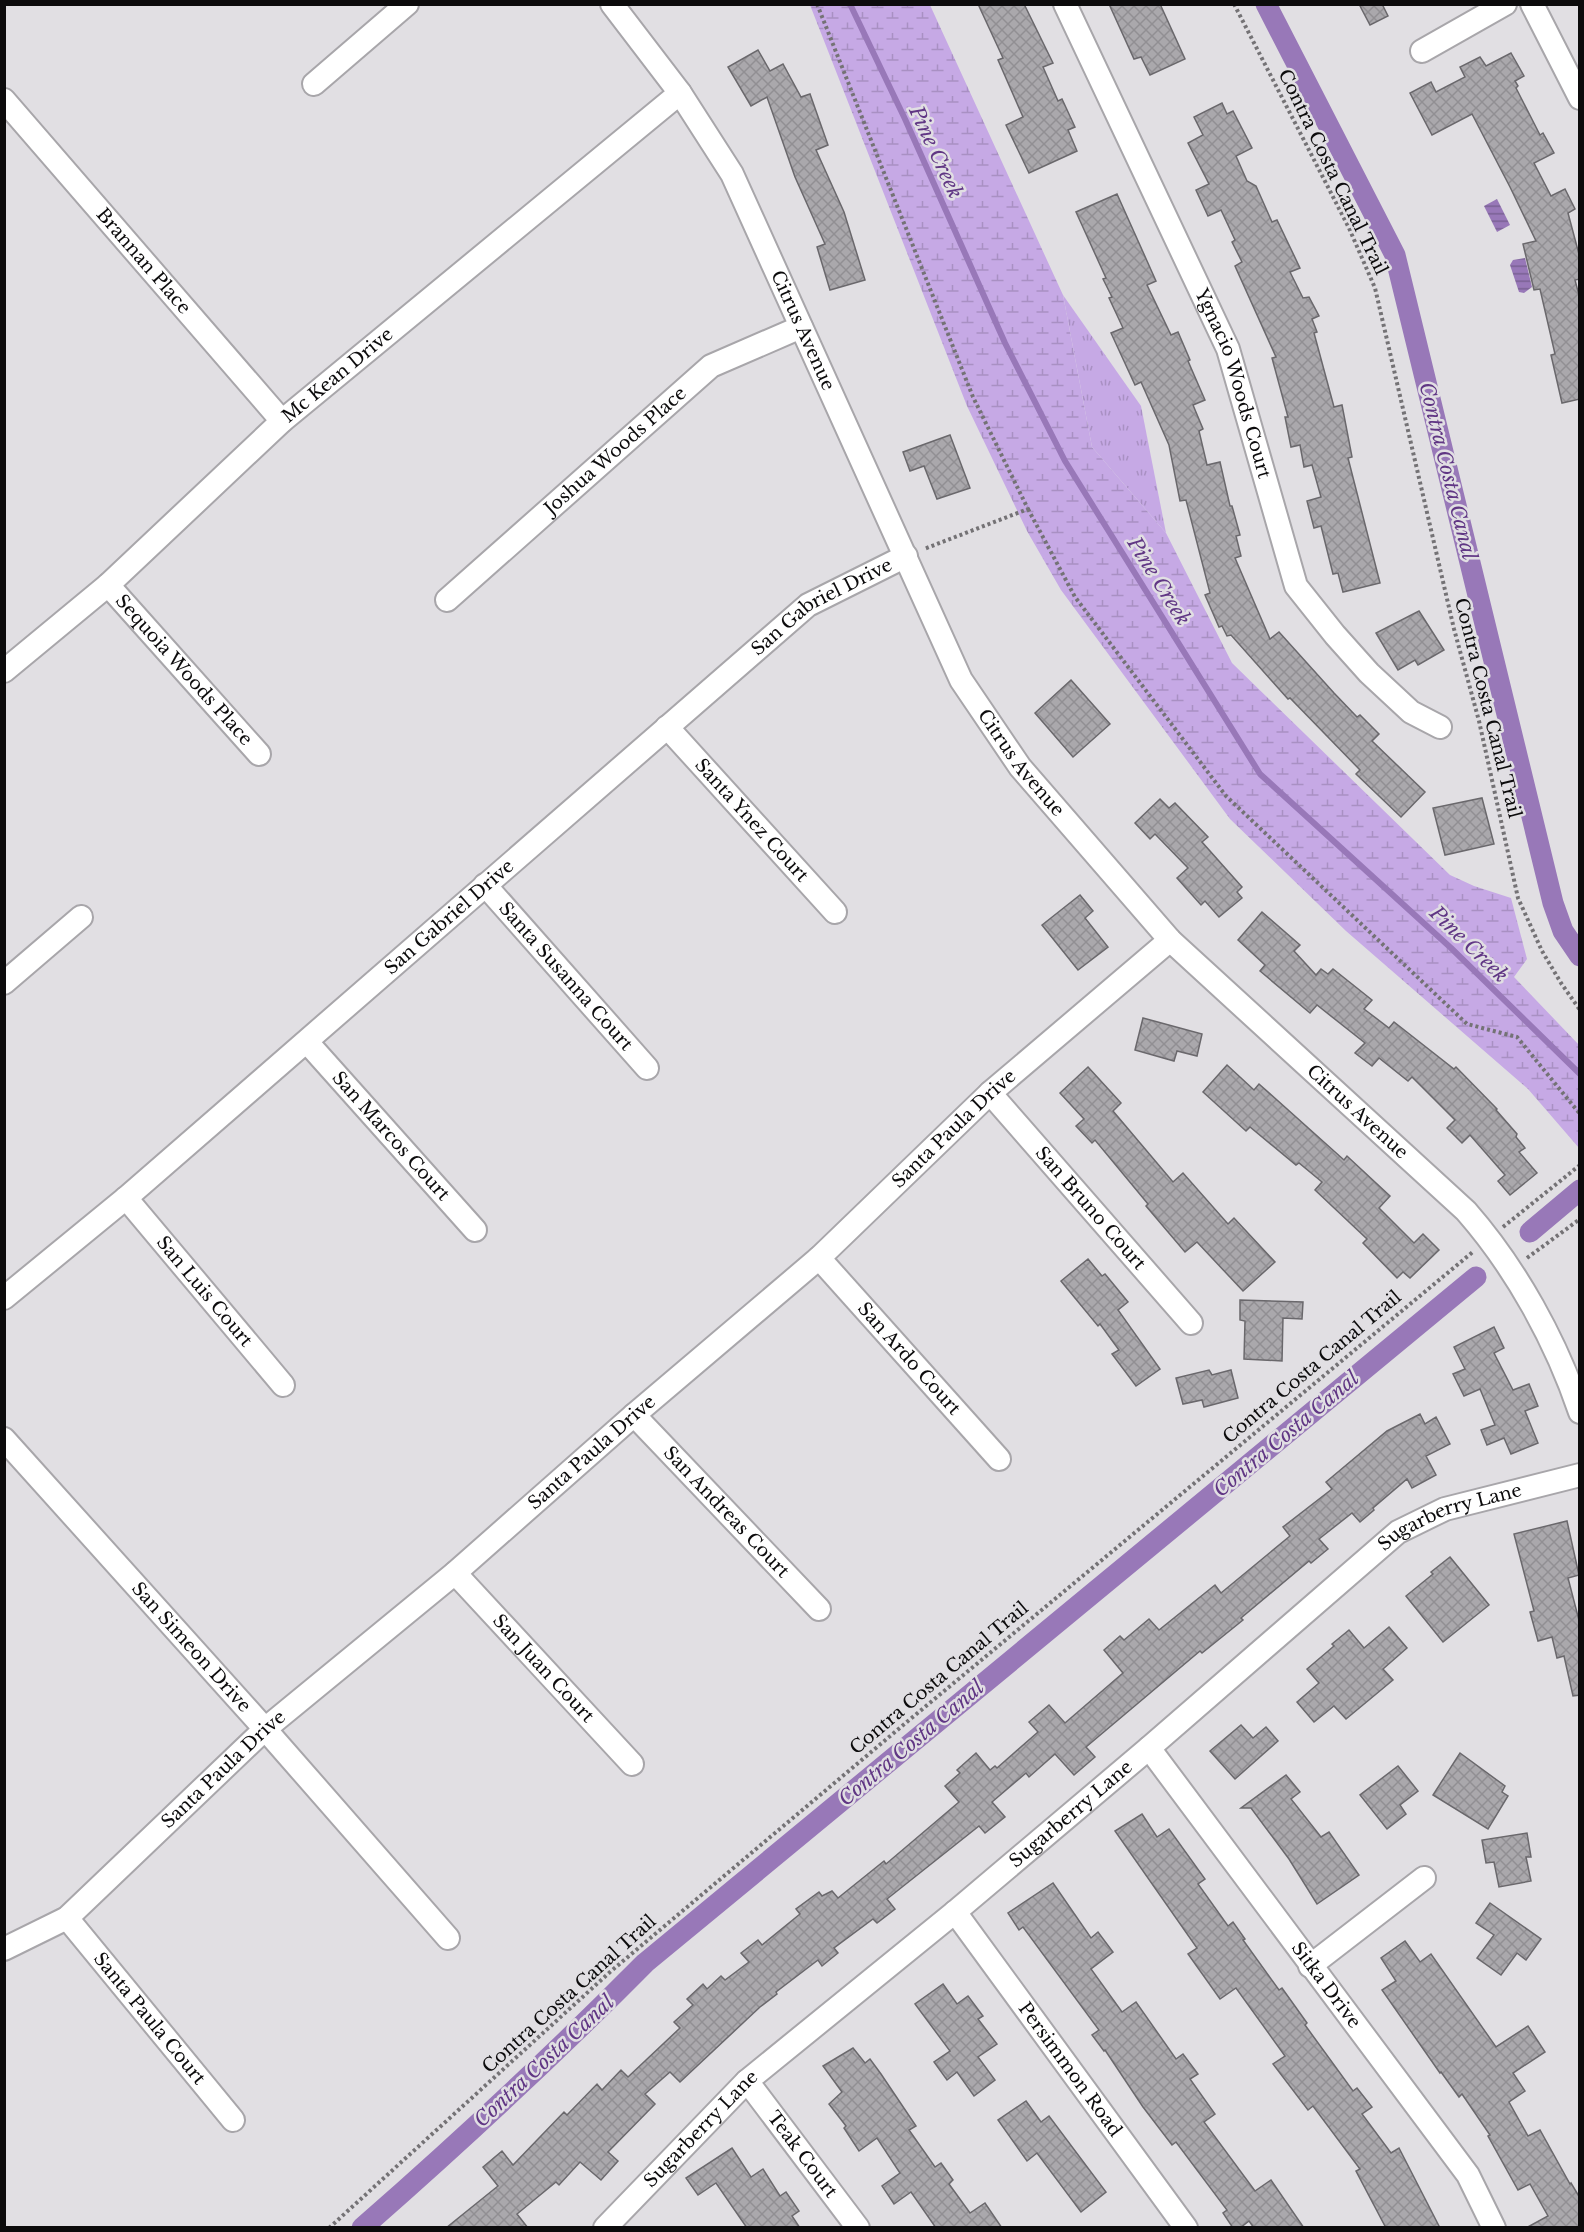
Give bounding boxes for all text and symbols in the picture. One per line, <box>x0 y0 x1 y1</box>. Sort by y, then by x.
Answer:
street label: Contra Costa Canal Trail <box>1274 66 1392 279</box>
water label: Pine Creek <box>904 101 968 202</box>
street label: Brannan Place <box>92 204 195 318</box>
street label: Citrus Avenue <box>766 267 839 394</box>
street label: Ygnacio Woods Court <box>1190 284 1276 481</box>
street label: Mc Kean Drive <box>278 323 397 427</box>
water label: Contra Costa Canal <box>1414 380 1482 563</box>
street label: Joshua Woods Place <box>538 382 691 521</box>
water label: Pine Creek <box>1122 532 1195 629</box>
street label: San Gabriel Drive <box>747 554 896 660</box>
street label: Sequoia Woods Place <box>111 590 257 750</box>
street label: Contra Costa Canal Trail <box>1450 596 1526 820</box>
street label: Citrus Avenue <box>973 705 1069 821</box>
street label: Santa Ynez Court <box>690 754 813 887</box>
street label: San Gabriel Drive <box>380 855 518 979</box>
street label: Santa Susanna Court <box>494 898 638 1055</box>
water label: Pine Creek <box>1424 900 1513 987</box>
street label: Citrus Avenue <box>1302 1060 1413 1163</box>
street label: Santa Paula Drive <box>887 1065 1020 1193</box>
street label: San Marcos Court <box>328 1067 454 1205</box>
street label: San Bruno Court <box>1031 1142 1151 1275</box>
street label: San Luis Court <box>152 1232 257 1351</box>
street label: Contra Costa Canal Trail <box>1218 1286 1406 1448</box>
street label: San Ardo Court <box>853 1298 965 1420</box>
water label: Contra Costa Canal <box>1208 1366 1364 1502</box>
street label: Santa Paula Drive <box>523 1391 660 1514</box>
street label: San Andreas Court <box>659 1442 794 1582</box>
street label: Sugarberry Lane <box>1373 1479 1524 1556</box>
street label: San Simeon Drive <box>127 1578 256 1717</box>
street label: Contra Costa Canal Trail <box>845 1597 1033 1759</box>
street label: San Juan Court <box>488 1610 599 1727</box>
water label: Contra Costa Canal <box>833 1675 989 1811</box>
street label: Santa Paula Drive <box>157 1706 290 1833</box>
street label: Sugarberry Lane <box>1005 1756 1137 1872</box>
street label: Contra Costa Canal Trail <box>477 1910 661 2078</box>
street label: Sitka Drive <box>1287 1938 1366 2033</box>
street label: Santa Paula Court <box>89 1948 210 2089</box>
water label: Contra Costa Canal <box>469 1990 619 2132</box>
street label: Persimmon Road <box>1014 1998 1126 2141</box>
street label: Sugarberry Lane <box>639 2066 762 2192</box>
street label: Teak Court <box>763 2107 842 2202</box>

